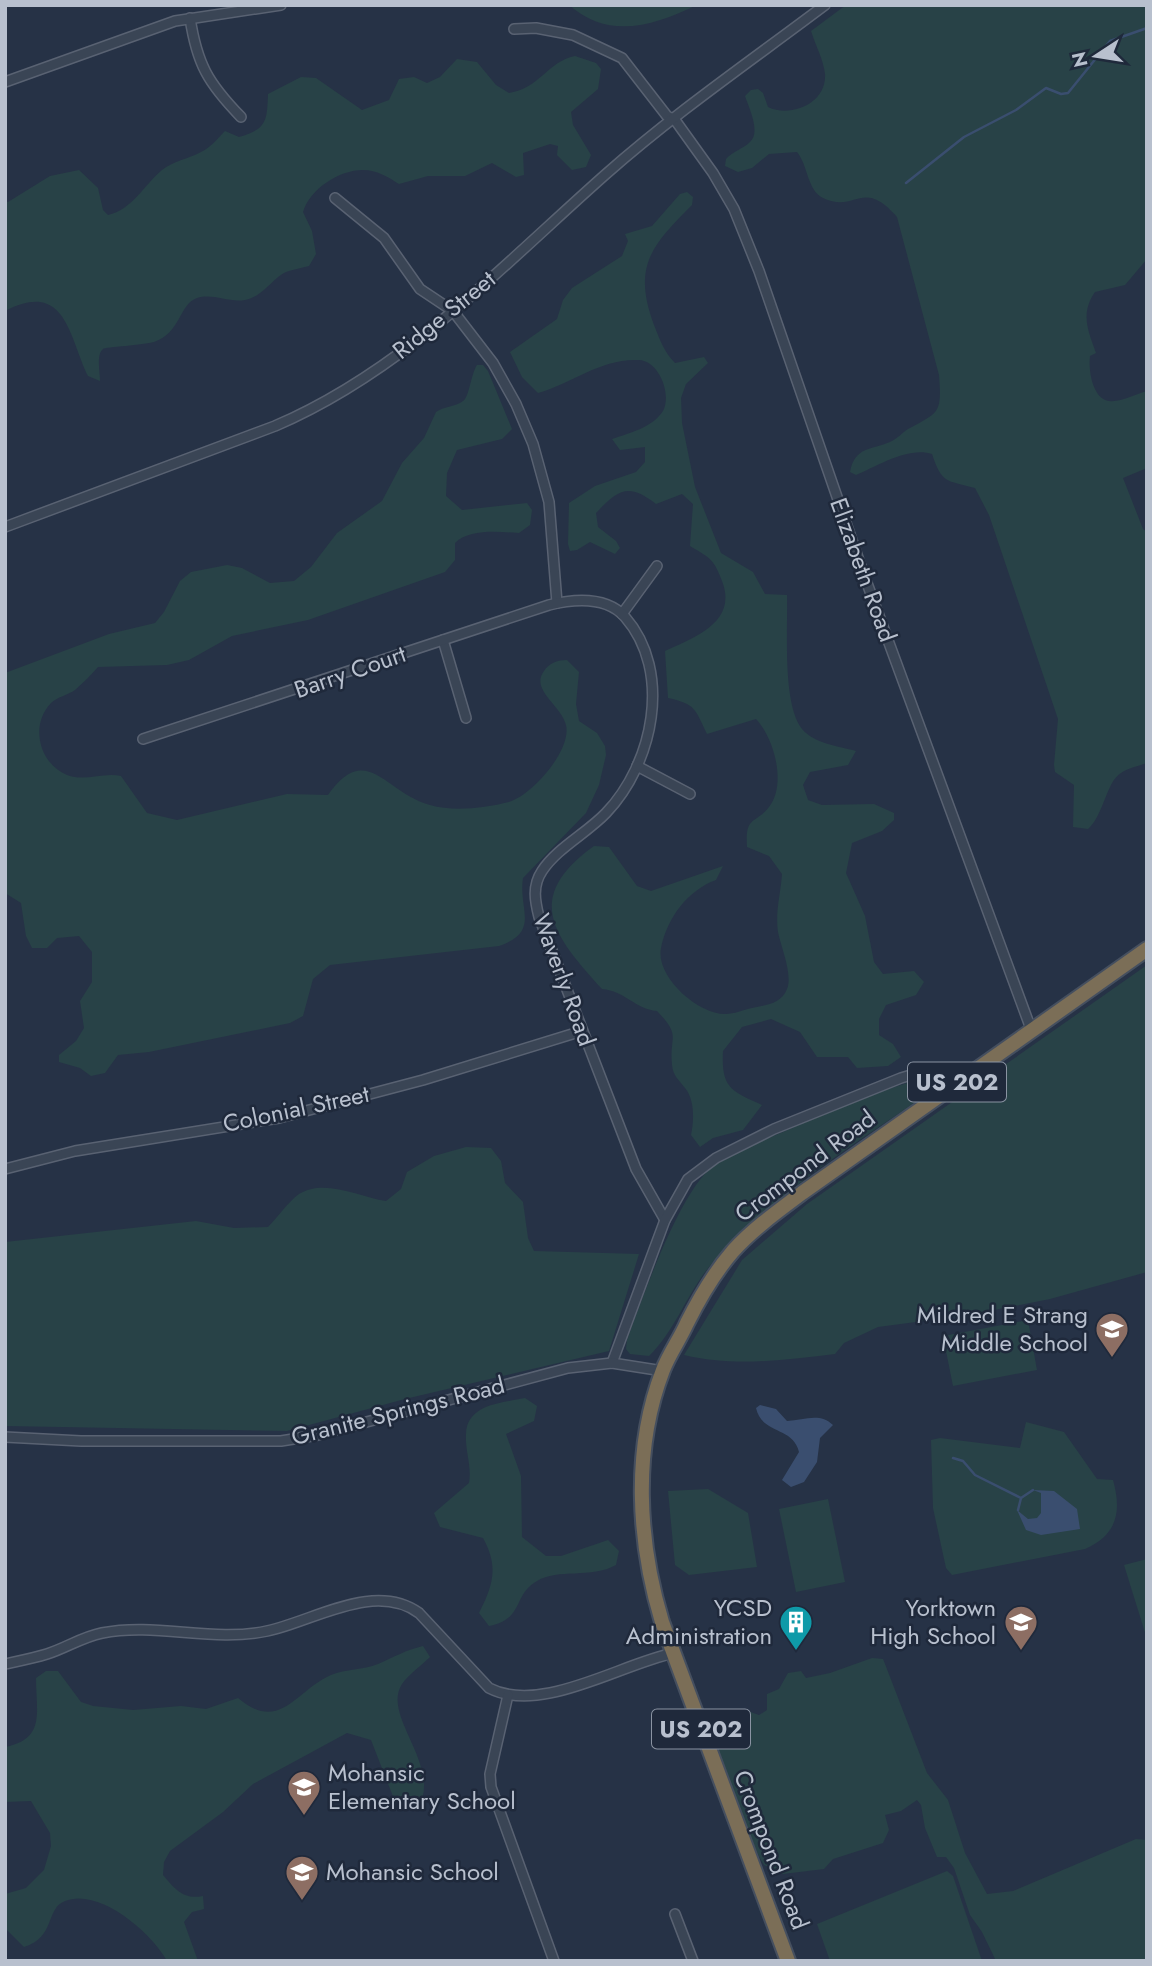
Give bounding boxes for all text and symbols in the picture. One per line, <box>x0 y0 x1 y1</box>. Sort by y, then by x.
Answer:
north arrow <box>1061 21 1131 91</box>
text: N <box>1065 49 1095 70</box>
street label: Ridge Street <box>385 262 503 367</box>
street label: Elizabeth Road <box>821 493 906 647</box>
street label: Barry Court <box>289 636 411 707</box>
street label: Waverly Road <box>524 909 605 1051</box>
road number: US 202 <box>908 1063 1006 1102</box>
street label: Colonial Street <box>220 1076 372 1141</box>
street label: Crompond Road <box>727 1101 882 1230</box>
place label: Mildred E Strang Middle School <box>917 1297 1088 1360</box>
school or university icon: Mildred E Strang Middle School <box>1093 1310 1131 1359</box>
street label: Granite Springs Road <box>288 1367 508 1454</box>
place label: YCSD Administration <box>626 1590 772 1653</box>
place label: Yorktown High School <box>870 1590 996 1653</box>
building icon: YCSD Administration <box>777 1603 815 1652</box>
school or university icon: Yorktown High School <box>1002 1603 1040 1652</box>
road number: US 202 <box>652 1710 750 1748</box>
place label: Mohansic Elementary School <box>328 1755 516 1818</box>
street label: Crompond Road <box>725 1765 818 1935</box>
school or university icon: Mohansic Elementary School <box>285 1768 323 1817</box>
school or university icon: Mohansic School <box>283 1853 321 1902</box>
place label: Mohansic School <box>326 1854 499 1889</box>

